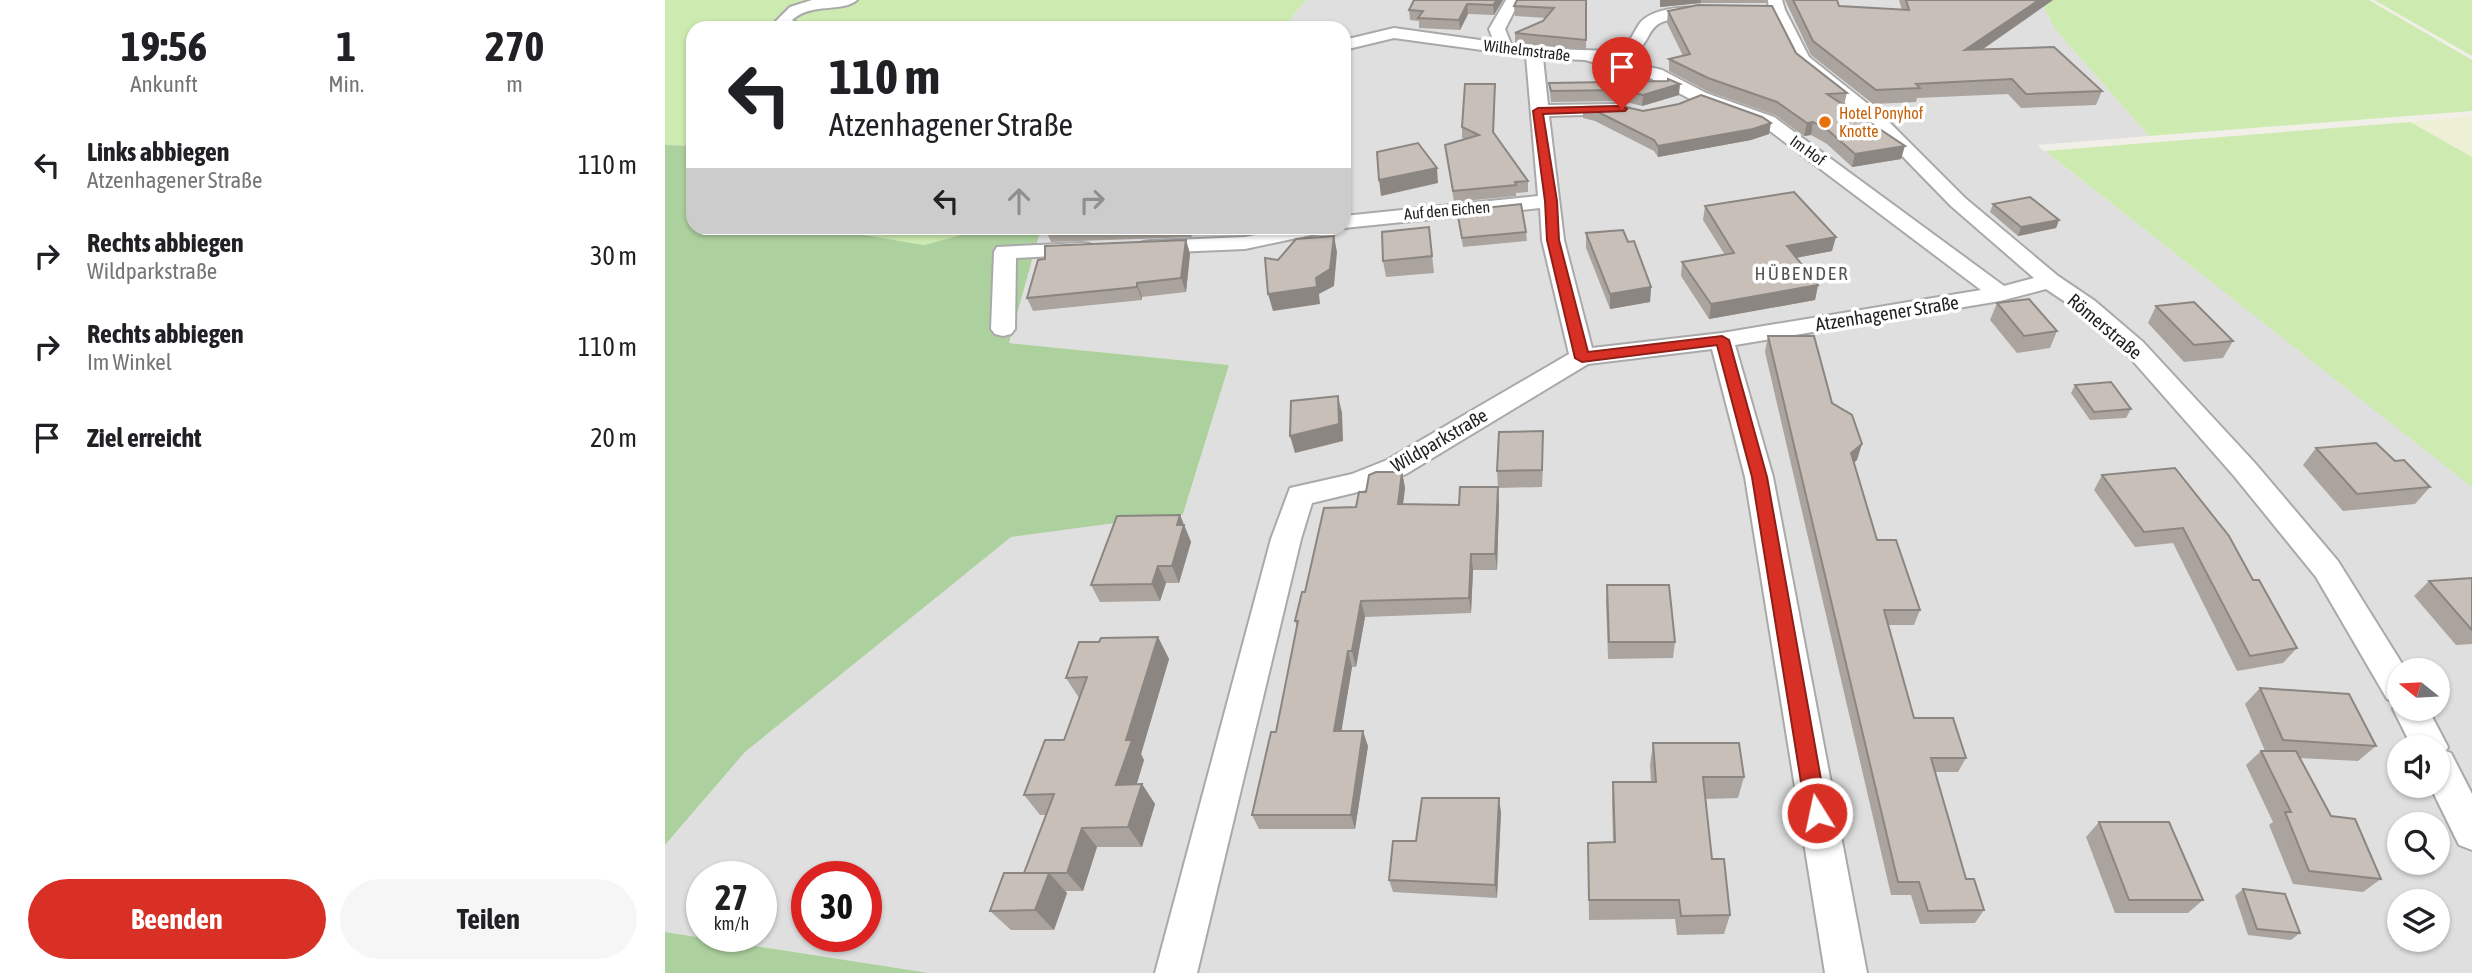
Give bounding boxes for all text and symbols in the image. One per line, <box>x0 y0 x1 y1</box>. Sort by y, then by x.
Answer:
text: 19:56 <box>121 22 207 70</box>
text: 1 <box>336 22 356 70</box>
text: 270 <box>485 22 544 70</box>
street label: Wilhelmstraße <box>1483 36 1571 64</box>
pin <box>1592 37 1652 109</box>
text: 110 m <box>829 48 940 104</box>
icon: arrive <box>1603 48 1641 86</box>
icon: left <box>714 49 805 140</box>
text: Ankunft <box>130 71 198 97</box>
text: Min. <box>328 71 364 97</box>
text: m <box>506 71 523 97</box>
place label: Hotel Ponyhof Knotte <box>1839 104 1924 140</box>
text: Atzenhagener Straße <box>829 106 1073 143</box>
marker: Hotel Ponyhof Knotte <box>1817 114 1833 130</box>
street label: Im Hof <box>1787 131 1830 169</box>
text: Links abbiegen <box>87 137 229 167</box>
icon: left <box>28 146 66 184</box>
text: 110 m <box>578 150 637 180</box>
text: Atzenhagener Straße <box>87 167 262 193</box>
icon: left <box>927 182 965 220</box>
icon: ahead <box>1000 182 1038 220</box>
icon: right <box>1073 182 1111 220</box>
street label: Auf den Eichen <box>1403 197 1491 223</box>
text: Rechts abbiegen <box>87 228 244 258</box>
icon: right <box>28 237 66 275</box>
text: 30 m <box>590 241 637 271</box>
text: Wildparkstraße <box>87 258 217 284</box>
district label: HÜBENDER <box>1755 262 1849 284</box>
street label: Römerstraße <box>2063 289 2147 363</box>
street label: Atzenhagener Straße <box>1814 291 1960 335</box>
text: Rechts abbiegen <box>87 319 244 349</box>
icon: right <box>28 328 66 366</box>
text: 110 m <box>578 332 637 362</box>
text: Im Winkel <box>87 349 172 375</box>
street label: Wildparkstraße <box>1387 404 1491 476</box>
icon: arrive <box>28 419 66 457</box>
text: Ziel erreicht <box>87 423 202 453</box>
text: 20 m <box>590 423 637 453</box>
north arrow <box>2387 658 2450 721</box>
map controls <box>2387 658 2450 952</box>
button: sound <box>2387 735 2450 798</box>
position arrow <box>1780 776 1854 850</box>
button: search <box>2387 812 2450 875</box>
speed limit sign: 30 <box>791 861 882 952</box>
text: 27 <box>715 877 748 917</box>
button: Beenden <box>28 879 326 959</box>
button: Teilen <box>340 879 637 959</box>
button: layers <box>2387 889 2450 952</box>
text: km/h <box>714 913 749 934</box>

